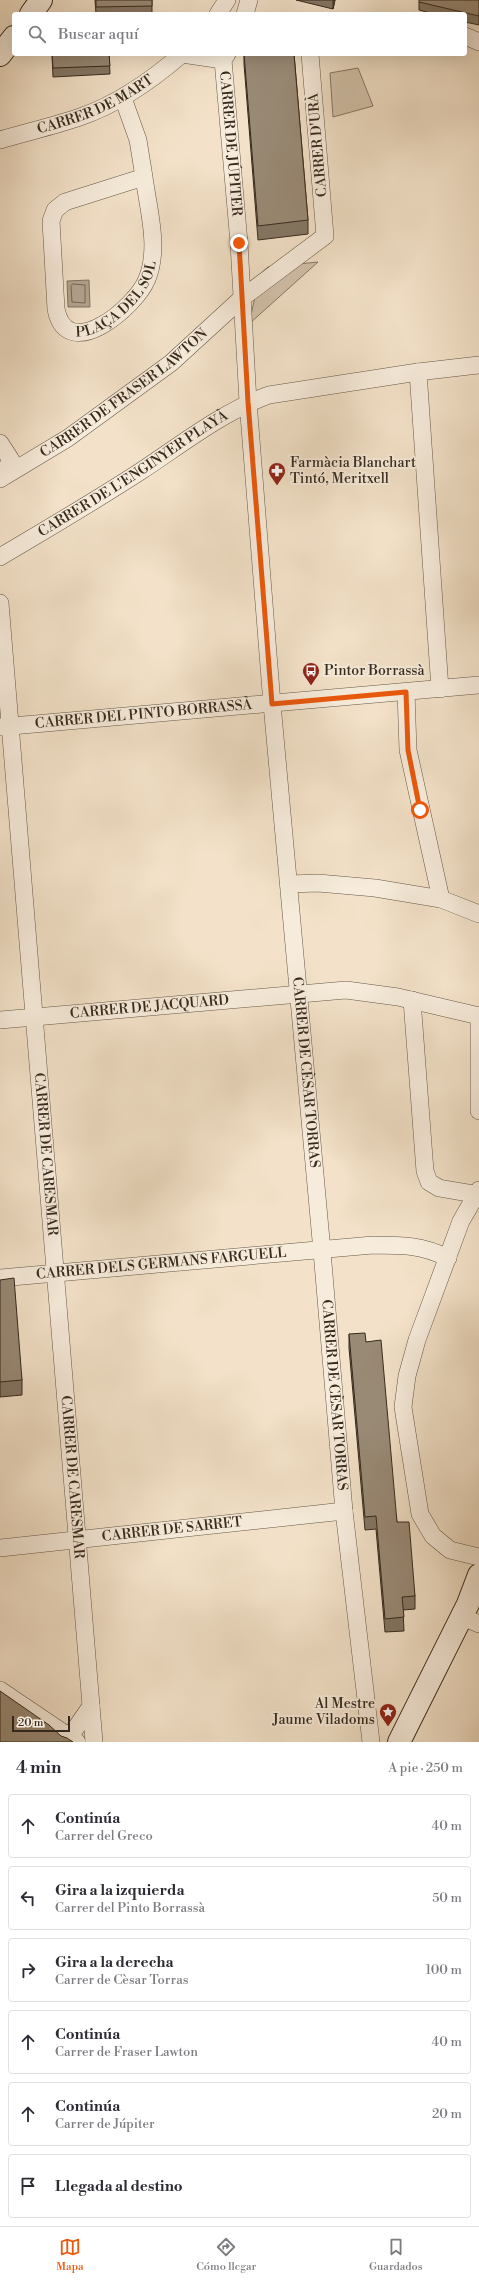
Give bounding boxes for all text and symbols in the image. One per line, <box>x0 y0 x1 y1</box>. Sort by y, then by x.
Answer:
search box <box>12 12 467 56</box>
icon: search <box>26 23 48 45</box>
text: Buscar aquí <box>58 25 139 44</box>
street label: CARRER DE JÚPITER <box>215 70 246 217</box>
street label: CARRER DE MART <box>35 71 157 138</box>
street label: CARRER D'URÀ <box>302 92 332 198</box>
route end <box>230 234 248 252</box>
street label: PLAÇA DEL SOL <box>75 259 161 342</box>
street label: CARRER DE FRASER LAWTON <box>37 324 212 462</box>
street label: CARRER DE L'ENGINYER PLAYÀ <box>35 405 232 541</box>
place label: Farmàcia Blanchart Tintó, Meritxell <box>290 454 416 488</box>
pharmacy icon: Farmàcia Blanchart Tintó, Meritxell <box>267 461 287 486</box>
bus stop icon: Pintor Borrassà <box>301 661 321 686</box>
place label: Pintor Borrassà <box>324 662 426 680</box>
street label: CARRER DEL PINTO BORRASSÀ <box>34 694 253 733</box>
route start <box>411 801 429 819</box>
street label: CARRER DE CÈSAR TORRAS <box>288 976 323 1169</box>
street label: CARRER DE JACQUARD <box>69 991 230 1023</box>
street label: CARRER DE CARESMAR <box>30 1072 61 1237</box>
street label: CARRER DELS GERMANS FARGUELL <box>35 1244 287 1284</box>
street label: CARRER DE CÈSAR TORRAS <box>317 1299 351 1491</box>
street label: CARRER DE CARESMAR <box>56 1395 88 1560</box>
street label: CARRER DE SARRET <box>101 1513 243 1546</box>
place label: Al Mestre Jaume Viladoms <box>272 1695 375 1729</box>
place icon: Al Mestre Jaume Viladoms <box>378 1702 398 1727</box>
scale bar <box>12 1714 70 1733</box>
text: 20 m <box>18 1716 43 1730</box>
text: 4 min <box>16 1757 61 1779</box>
text: A pie · 250 m <box>388 1760 463 1776</box>
text: Continúa <box>55 1809 120 1828</box>
icon: ahead <box>17 1815 39 1837</box>
text: 40 m <box>432 1818 462 1834</box>
text: Carrer del Greco <box>55 1828 153 1844</box>
text: Gira a la izquierda <box>55 1881 185 1900</box>
icon: left <box>17 1887 39 1909</box>
text: 50 m <box>432 1890 462 1906</box>
text: Carrer del Pinto Borrassà <box>55 1900 205 1916</box>
text: Gira a la derecha <box>55 1953 174 1972</box>
icon: right <box>17 1959 39 1981</box>
text: 100 m <box>426 1962 462 1978</box>
text: Carrer de Cèsar Torras <box>55 1972 188 1988</box>
text: Continúa <box>55 2025 120 2044</box>
icon: ahead <box>17 2031 39 2053</box>
text: 40 m <box>432 2034 462 2050</box>
text: Carrer de Fraser Lawton <box>55 2044 198 2060</box>
text: Continúa <box>55 2097 120 2116</box>
icon: ahead <box>17 2103 39 2125</box>
text: 20 m <box>432 2106 462 2122</box>
text: Carrer de Júpiter <box>55 2116 155 2132</box>
icon: arrive <box>17 2175 39 2197</box>
text: Llegada al destino <box>55 2177 183 2196</box>
tab: Mapa <box>56 2236 84 2274</box>
tab: Cómo llegar <box>196 2236 256 2274</box>
tab: Guardados <box>369 2236 423 2274</box>

